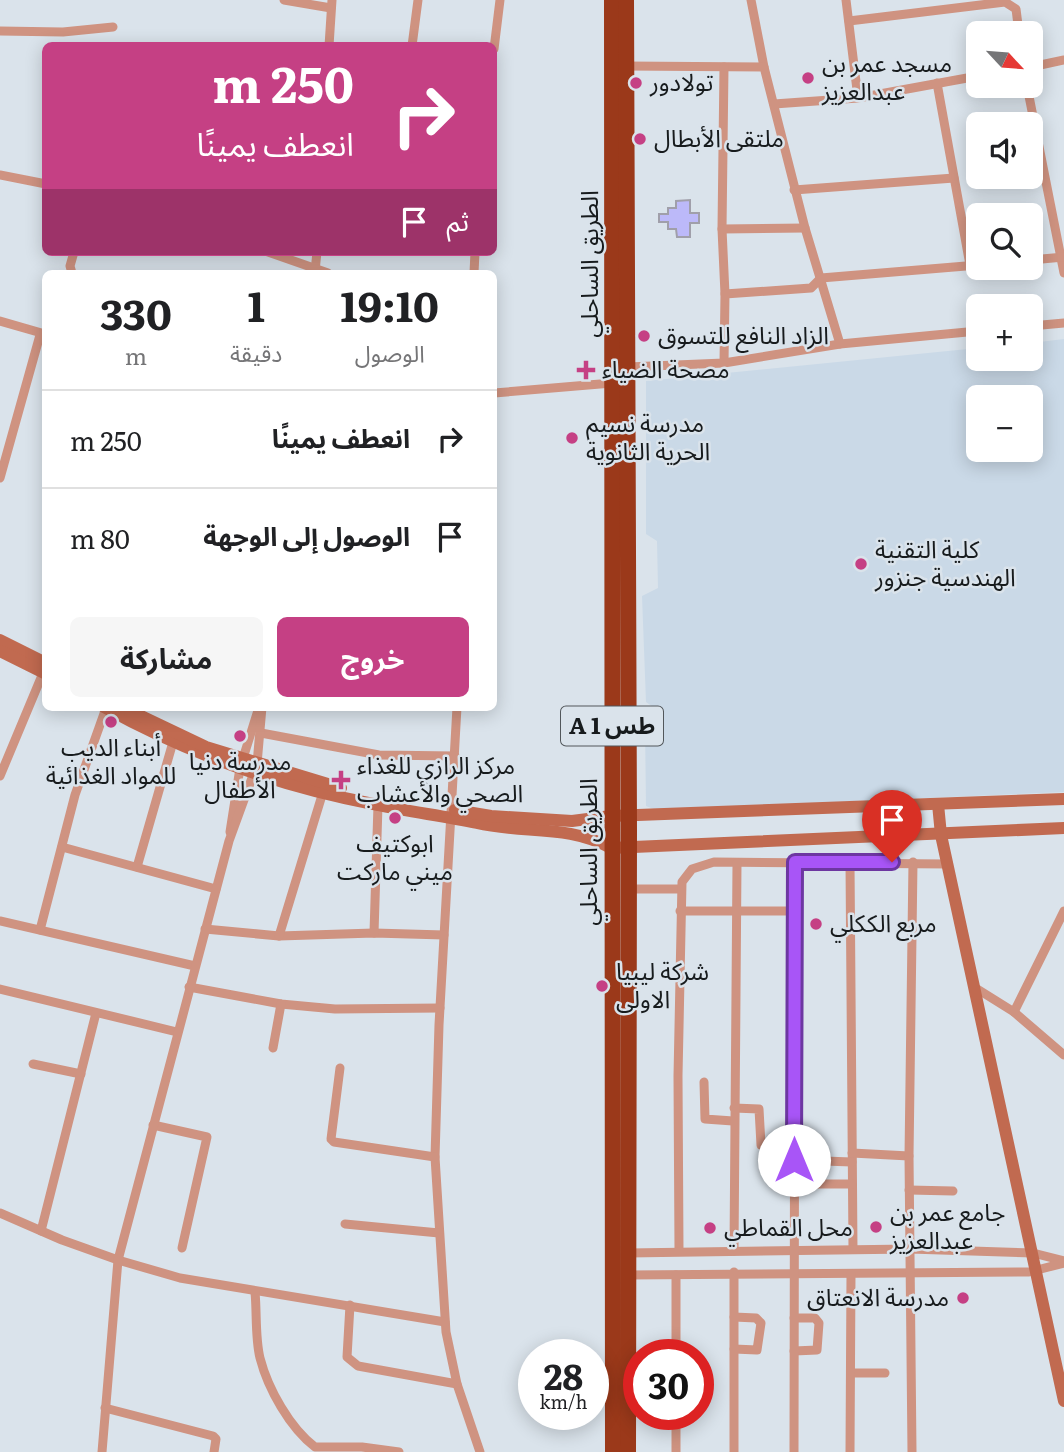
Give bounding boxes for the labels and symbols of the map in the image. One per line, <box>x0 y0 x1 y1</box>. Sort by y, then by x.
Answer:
north arrow <box>966 21 1043 98</box>
place label: مسجد عمر بن عبدالعزيز <box>821 44 952 107</box>
place label: تولادور <box>649 63 713 98</box>
marker: مسجد عمر بن عبدالعزيز <box>800 70 816 86</box>
marker: تولادور <box>628 75 644 91</box>
place label: ملتقى الأبطال <box>654 119 784 154</box>
marker: ملتقى الأبطال <box>632 131 648 147</box>
street label: الطريق الساحلي <box>570 190 609 338</box>
place label: الزاد النافع للتسوق <box>658 316 829 353</box>
marker: الزاد النافع للتسوق <box>636 328 652 344</box>
place label: مصحة الضياء <box>602 350 730 385</box>
marker: مصحة الضياء <box>576 360 596 380</box>
place label: مدرسة نسيم الحرية الثانوية <box>586 404 710 467</box>
marker: مدرسة نسيم الحرية الثانوية <box>564 430 580 446</box>
place label: كلية التقنية الهندسية جنزور <box>874 530 1016 593</box>
marker: كلية التقنية الهندسية جنزور <box>853 556 869 572</box>
road number: A 1 طس <box>561 706 663 746</box>
marker: أبناء الديب للمواد الغذائية <box>103 714 119 730</box>
place label: أبناء الديب للمواد الغذائية <box>46 728 176 791</box>
marker: مدرسة دنيا الأطفال <box>232 728 248 744</box>
place label: مدرسة دنيا الأطفال <box>189 742 291 805</box>
place label: مركز الرازي للغذاء الصحي والأعشاب <box>357 746 523 813</box>
marker: مركز الرازي للغذاء الصحي والأعشاب <box>331 770 351 790</box>
street label: الطريق الساحلي <box>569 778 608 926</box>
pin <box>862 790 922 862</box>
marker: ابوكتيف ميني ماركت <box>387 810 403 826</box>
place label: ابوكتيف ميني ماركت <box>337 824 453 891</box>
place label: مربع الككلي <box>830 904 937 943</box>
marker: مربع الككلي <box>808 916 824 932</box>
place label: شركة ليبيا الاولى <box>616 952 709 1015</box>
marker: شركة ليبيا الاولى <box>594 978 610 994</box>
position arrow <box>757 1123 831 1197</box>
place label: جامع عمر بن عبدالعزيز <box>889 1193 1006 1256</box>
place label: محل القماطي <box>724 1208 853 1247</box>
marker: جامع عمر بن عبدالعزيز <box>868 1219 884 1235</box>
marker: محل القماطي <box>702 1220 718 1236</box>
place label: مدرسة الانعتاق <box>807 1278 949 1313</box>
marker: مدرسة الانعتاق <box>955 1290 971 1306</box>
speed limit sign: 30 <box>623 1339 714 1430</box>

